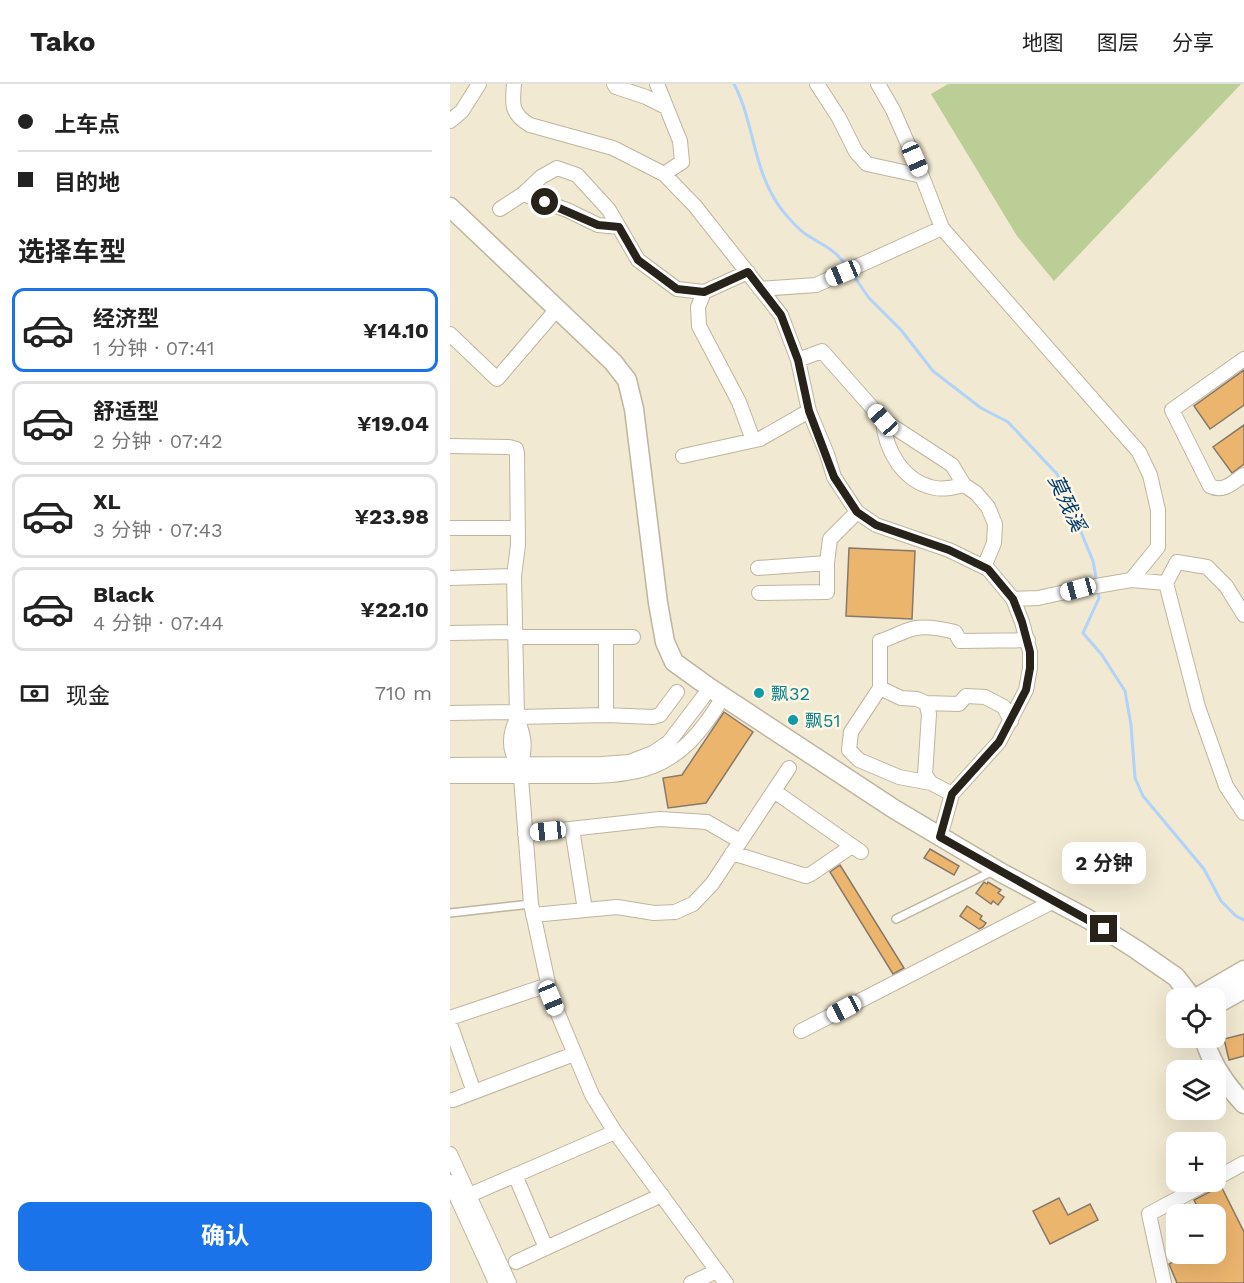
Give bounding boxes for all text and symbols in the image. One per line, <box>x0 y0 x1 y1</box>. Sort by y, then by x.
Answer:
text: Tako <box>30 25 95 58</box>
text: 地图 <box>1022 30 1064 55</box>
text: 图层 <box>1097 30 1139 55</box>
text: 分享 <box>1172 30 1214 55</box>
text: 上车点 <box>54 112 120 137</box>
car <box>899 139 931 179</box>
text: 目的地 <box>54 170 120 195</box>
route start <box>531 188 558 215</box>
text: 选择车型 <box>18 236 126 268</box>
car <box>823 258 863 288</box>
icon: car <box>21 303 75 357</box>
text: 经济型 <box>93 306 159 331</box>
text: ¥14.10 <box>363 318 429 343</box>
text: 1 分钟 · 07:41 <box>93 336 215 360</box>
icon: car <box>21 396 75 450</box>
text: 舒适型 <box>93 399 159 424</box>
car <box>864 401 902 439</box>
text: ¥19.04 <box>357 411 429 436</box>
text: 2 分钟 · 07:42 <box>93 429 223 453</box>
water label: 莫残溪 <box>1043 471 1091 537</box>
icon: car <box>21 489 75 543</box>
text: XL <box>93 489 121 514</box>
text: ¥23.98 <box>354 504 429 529</box>
text: 3 分钟 · 07:43 <box>93 518 223 542</box>
car <box>1058 576 1098 602</box>
icon: car <box>21 582 75 636</box>
text: Black <box>93 582 154 607</box>
text: ¥22.10 <box>360 597 429 622</box>
text: 4 分钟 · 07:44 <box>93 611 224 635</box>
icon: cash <box>18 677 51 710</box>
text: 710 m <box>375 681 432 705</box>
text: 现金 <box>66 683 110 708</box>
place label: 飘32 <box>771 683 810 704</box>
marker: 飘32 <box>752 686 766 700</box>
place label: 飘51 <box>805 710 841 731</box>
marker: 飘51 <box>786 713 800 727</box>
car <box>529 820 567 842</box>
callout: 2 分钟 <box>1062 842 1146 884</box>
text: 2 分钟 <box>1075 851 1133 875</box>
route end <box>1090 915 1117 942</box>
car <box>536 978 566 1018</box>
map controls <box>1166 988 1226 1264</box>
button: locate <box>1166 988 1226 1048</box>
car <box>824 993 864 1025</box>
button: layers <box>1166 1060 1226 1120</box>
button: + <box>1166 1132 1226 1192</box>
button: 确认 <box>18 1202 432 1271</box>
button: − <box>1166 1204 1226 1264</box>

